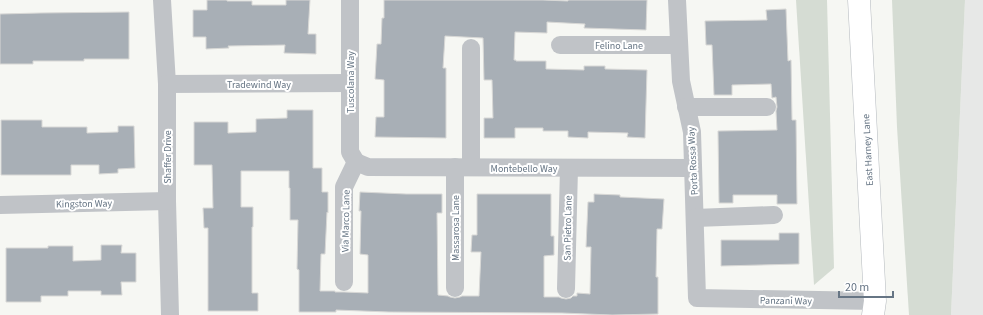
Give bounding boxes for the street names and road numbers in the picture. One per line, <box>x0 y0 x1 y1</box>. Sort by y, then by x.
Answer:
street label: Felino Lane <box>595 39 643 53</box>
street label: Tuscolana Way <box>344 51 358 113</box>
street label: Tradewind Way <box>227 78 291 92</box>
street label: East Harney Lane <box>859 114 877 186</box>
street label: Porta Rossa Way <box>684 126 702 195</box>
street label: Shaffer Drive <box>161 130 175 184</box>
street label: Montebello Way <box>491 162 558 176</box>
street label: Via Marco Lane <box>338 190 354 252</box>
street label: Massarosa Lane <box>449 195 463 261</box>
street label: San Pietro Lane <box>560 195 576 261</box>
street label: Kingston Way <box>56 197 113 211</box>
street label: Panzani Way <box>760 294 812 308</box>

